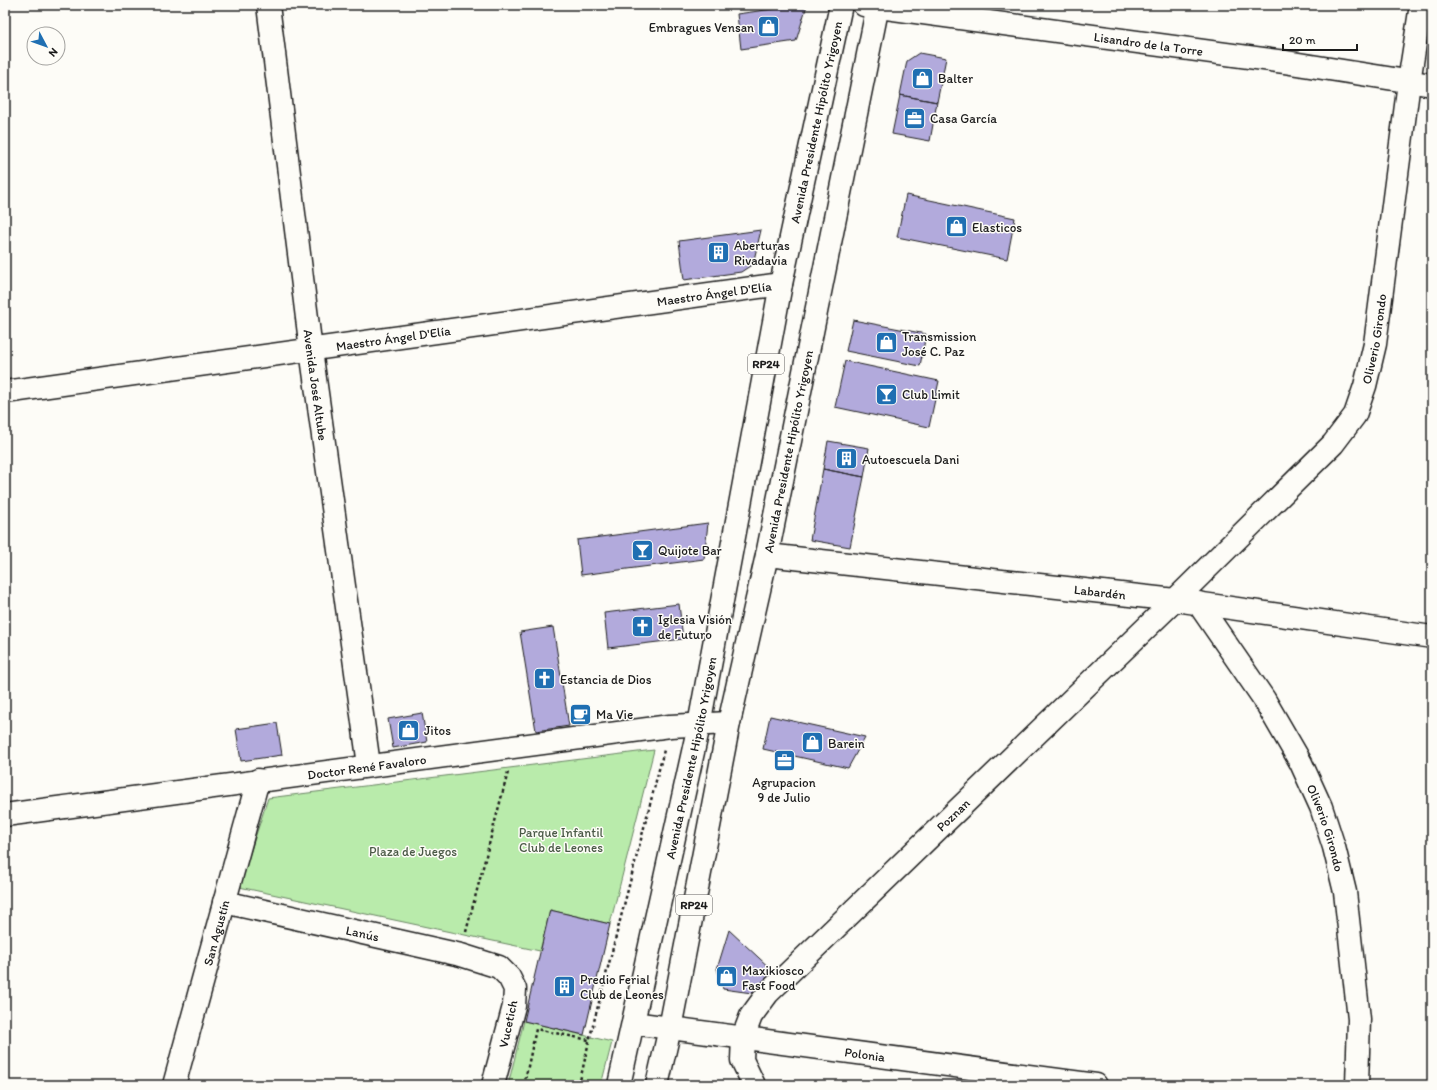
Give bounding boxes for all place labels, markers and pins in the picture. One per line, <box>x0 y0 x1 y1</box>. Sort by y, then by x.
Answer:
shop icon: Embragues Vensan <box>756 14 782 40</box>
place label: Embragues Vensan <box>649 20 754 35</box>
shop icon: Balter <box>910 65 936 91</box>
place label: Balter <box>938 71 974 86</box>
office icon: Casa García <box>902 105 928 131</box>
place label: Casa García <box>930 111 997 126</box>
shop icon: Elasticos <box>943 214 969 240</box>
place label: Elasticos <box>972 220 1022 235</box>
place label: Aberturas Rivadavia <box>734 238 790 268</box>
building icon: Aberturas Rivadavia <box>705 239 731 265</box>
place label: Transmission José C. Paz <box>902 329 977 359</box>
shop icon: Transmission José C. Paz <box>873 330 899 356</box>
bar icon: Club Limit <box>874 381 900 407</box>
place label: Club Limit <box>902 387 960 402</box>
building icon: Autoescuela Dani <box>833 446 859 472</box>
place label: Autoescuela Dani <box>862 452 959 467</box>
bar icon: Quijote Bar <box>629 537 655 563</box>
place label: Quijote Bar <box>658 543 723 558</box>
place label: Iglesia Visión de Futuro <box>658 612 732 642</box>
church icon: Iglesia Visión de Futuro <box>630 613 656 639</box>
church icon: Estancia de Dios <box>531 666 557 692</box>
place label: Estancia de Dios <box>560 672 652 687</box>
cafe icon: Ma Vie <box>567 701 593 727</box>
place label: Ma Vie <box>596 707 633 722</box>
shop icon: Jitos <box>395 717 421 743</box>
place label: Jitos <box>424 723 451 738</box>
shop icon: Barein <box>800 730 826 756</box>
place label: Barein <box>828 736 865 751</box>
office icon: Agrupacion 9 de Julio <box>771 747 797 773</box>
place label: Agrupacion 9 de Julio <box>752 775 816 805</box>
place label: Maxikiosco Fast Food <box>742 963 804 993</box>
shop icon: Maxikiosco Fast Food <box>714 964 740 990</box>
place label: Predio Ferial Club de Leones <box>580 972 664 1002</box>
building icon: Predio Ferial Club de Leones <box>551 973 577 999</box>

